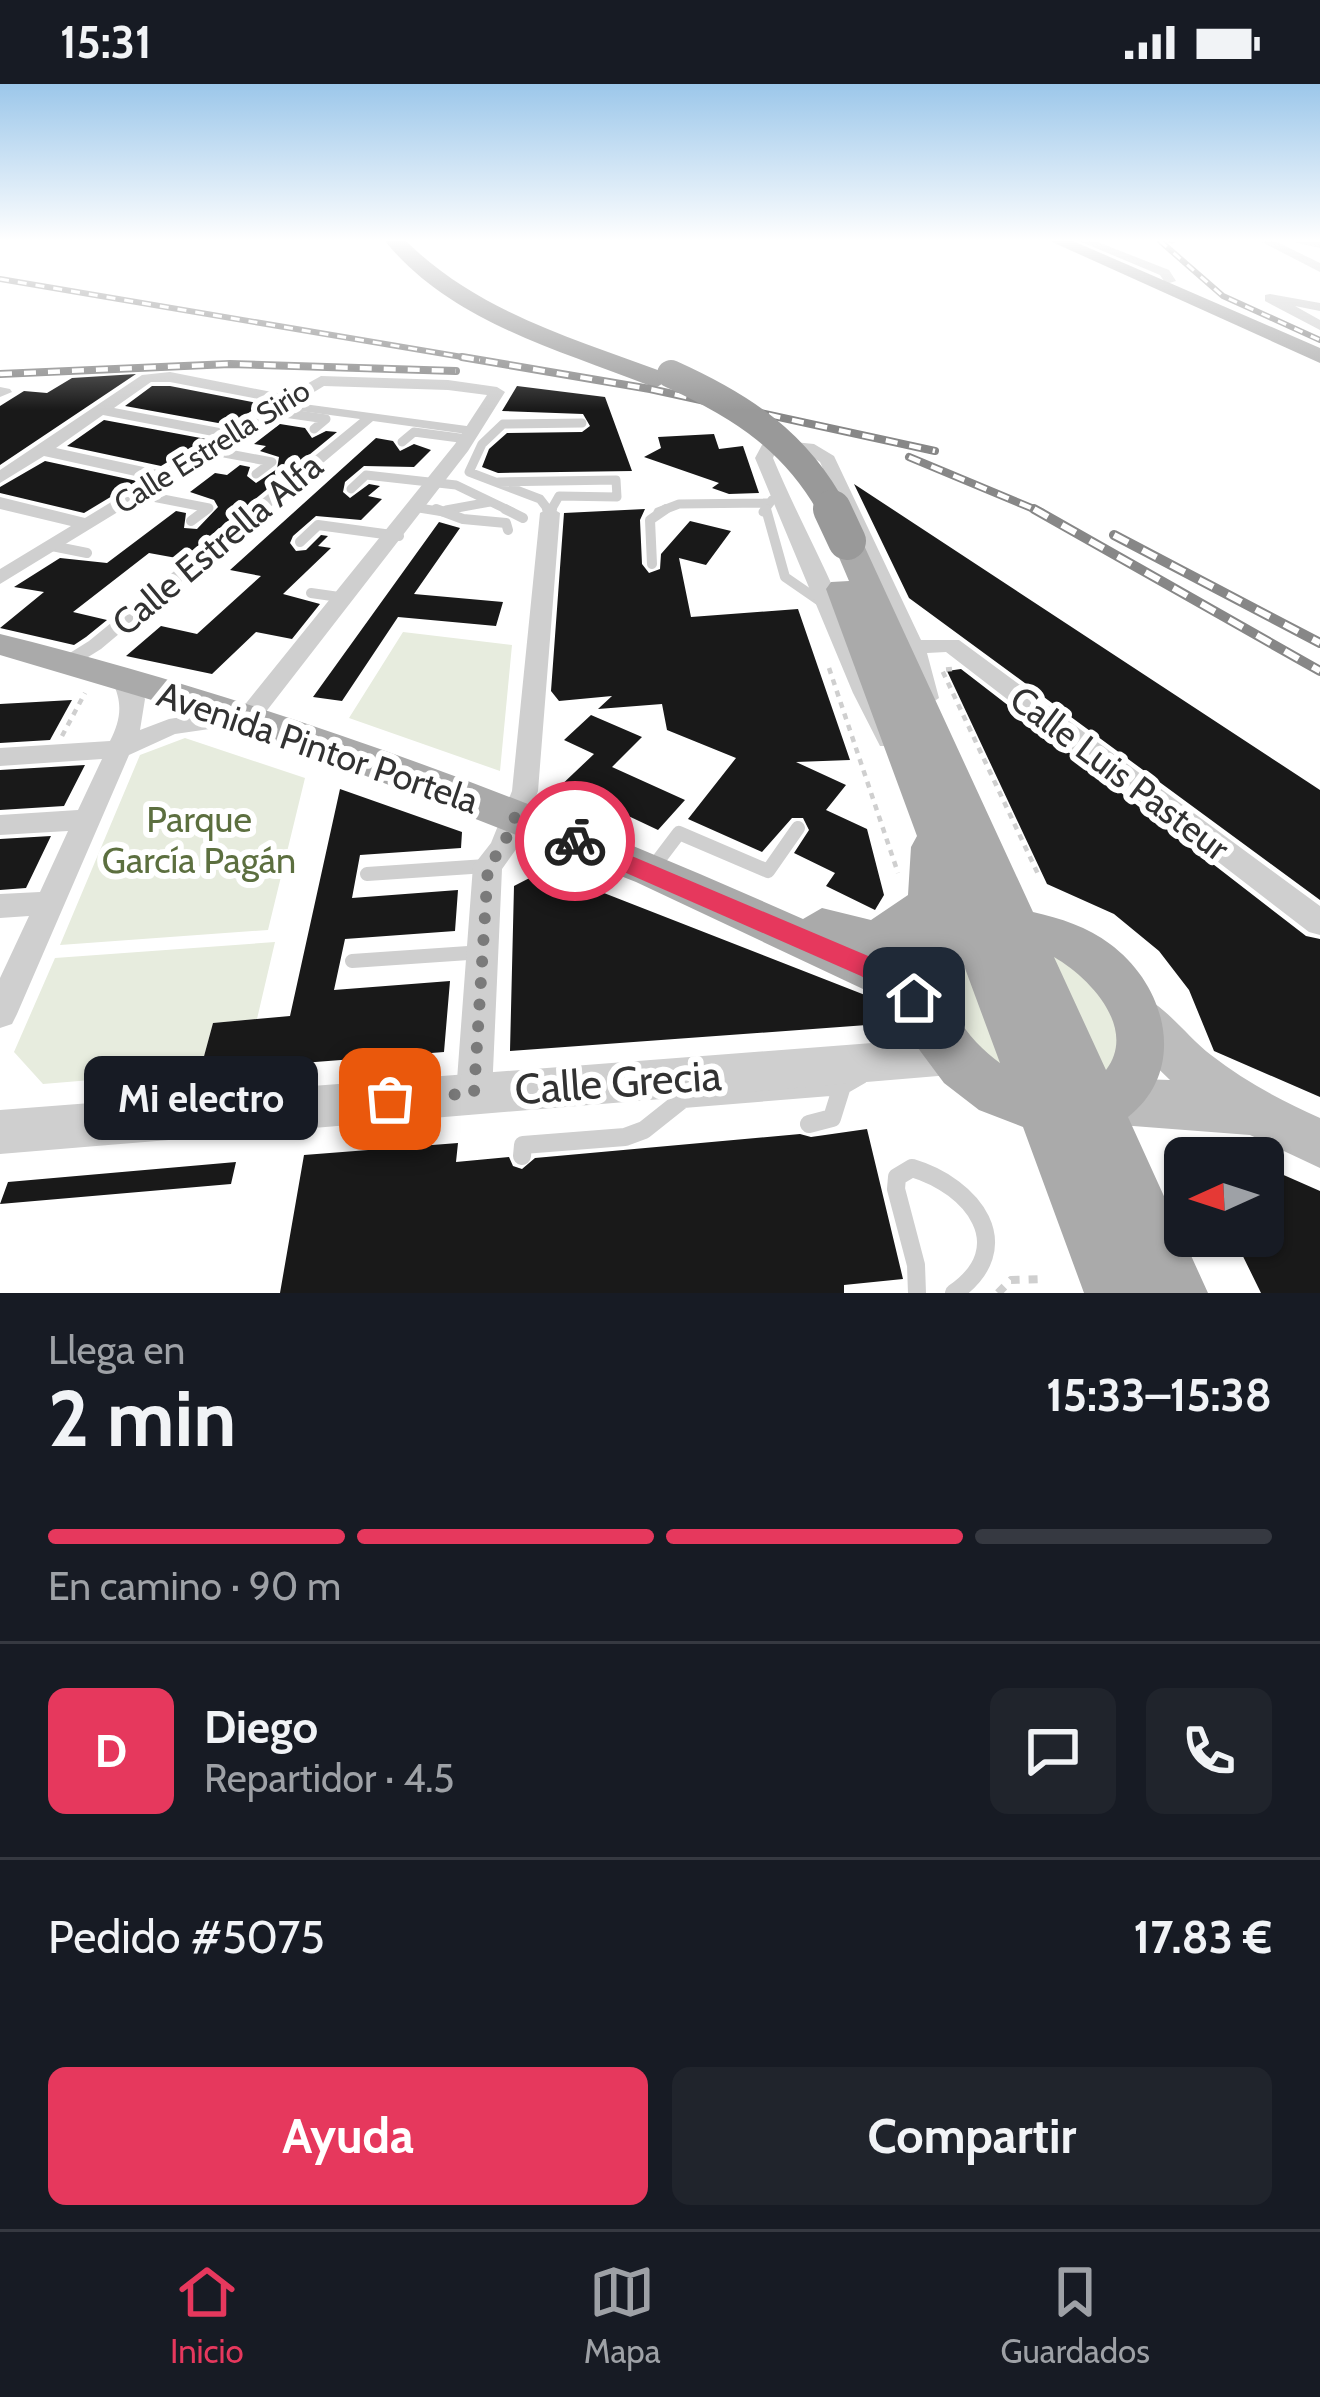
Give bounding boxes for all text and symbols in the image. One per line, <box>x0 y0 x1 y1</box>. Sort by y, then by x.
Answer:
text: 15:31 <box>60 15 152 69</box>
street label: Calle Estrella Sirio <box>107 372 316 522</box>
street label: Calle Estrella Alfa <box>103 443 331 645</box>
street label: Avenida Pintor Portela <box>152 671 484 823</box>
street label: Calle Luis Pasteur <box>1002 676 1239 870</box>
courier <box>515 781 635 901</box>
park label: Parque García Pagán <box>102 797 296 882</box>
icon: bike <box>542 808 608 874</box>
pin <box>863 947 965 1049</box>
icon: home <box>881 965 947 1031</box>
pin <box>339 1048 441 1150</box>
street label: Calle Grecia <box>513 1049 723 1115</box>
callout: Mi electro <box>84 1057 318 1141</box>
icon: bag <box>357 1066 423 1132</box>
text: Mi electro <box>118 1074 284 1122</box>
north arrow <box>1164 1137 1284 1257</box>
map controls <box>1164 1137 1284 1257</box>
text: Llega en <box>48 1326 185 1374</box>
text: 15:33–15:38 <box>1046 1368 1272 1422</box>
text: 2 min <box>48 1371 236 1466</box>
text: En camino · 90 m <box>48 1562 341 1610</box>
button: chat <box>990 1688 1116 1814</box>
button: phone <box>1146 1688 1272 1814</box>
text: Diego <box>204 1700 318 1754</box>
text: D <box>95 1724 127 1778</box>
text: Repartidor · 4.5 <box>204 1754 454 1802</box>
text: Pedido #5075 <box>48 1910 324 1964</box>
text: 17.83 € <box>1134 1910 1272 1964</box>
button: Ayuda <box>48 2067 648 2205</box>
button: Compartir <box>672 2067 1272 2205</box>
tab: Inicio <box>170 2259 244 2371</box>
tab: Mapa <box>584 2259 660 2371</box>
tab: Guardados <box>1001 2259 1150 2371</box>

